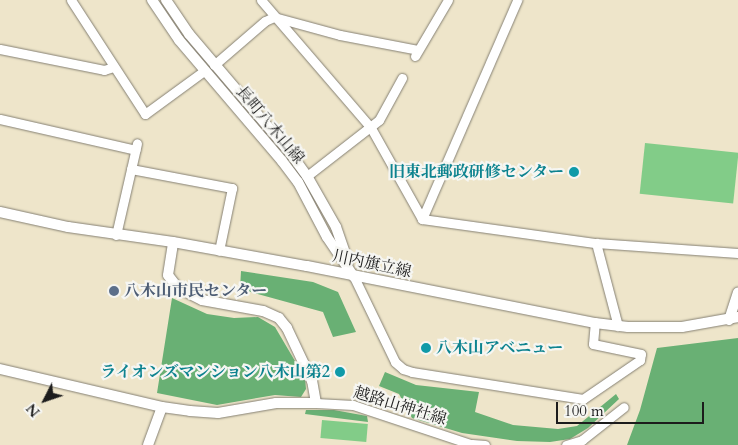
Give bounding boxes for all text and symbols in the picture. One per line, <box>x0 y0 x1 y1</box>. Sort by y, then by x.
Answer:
street label: 長町八木山線 <box>232 82 308 168</box>
place label: 旧東北郵政研修センター <box>388 162 564 182</box>
marker: 旧東北郵政研修センター <box>568 166 580 178</box>
street label: 川内旗立線 <box>331 246 413 282</box>
place label: 八木山市民センター <box>124 281 268 301</box>
marker: 八木山市民センター <box>108 285 120 297</box>
place label: 八木山アベニュー <box>436 338 564 358</box>
marker: 八木山アベニュー <box>420 342 432 354</box>
place label: ライオンズマンション八木山第2 <box>98 362 330 382</box>
marker: ライオンズマンション八木山第2 <box>334 366 346 378</box>
north arrow <box>20 375 70 425</box>
street label: 越路山神社線 <box>351 383 449 429</box>
scale bar <box>558 392 706 424</box>
text: N <box>22 399 44 421</box>
text: 100 m <box>564 401 604 421</box>

